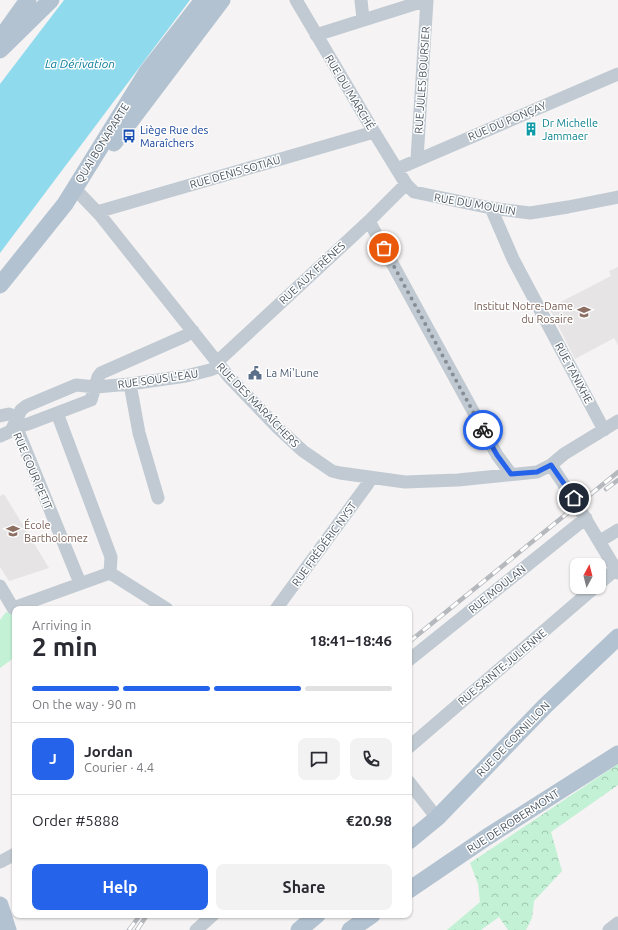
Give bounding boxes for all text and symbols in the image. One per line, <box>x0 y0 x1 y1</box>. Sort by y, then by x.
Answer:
street label: RUE JULES BOURSIER <box>412 26 432 134</box>
street label: RUE DU MARCHÉ <box>323 52 378 131</box>
water label: La Dérivation <box>45 57 115 70</box>
street label: RUE DU PONÇAY <box>466 99 548 143</box>
street label: QUAI BONAPARTE <box>73 101 131 185</box>
place label: Dr Michelle Jammaer <box>542 117 598 142</box>
building icon: Dr Michelle Jammaer <box>523 121 539 137</box>
place label: Liège Rue des Maraîchers <box>140 124 208 149</box>
bus stop icon: Liège Rue des Maraîchers <box>121 128 137 144</box>
street label: RUE DENIS SOTIAU <box>188 153 282 191</box>
street label: RUE DU MOULIN <box>433 191 517 217</box>
pin <box>367 231 401 265</box>
icon: bag <box>373 237 395 259</box>
street label: RUE AUX FRÊNES <box>276 239 348 307</box>
place label: Institut Notre-Dame du Rosaire <box>474 300 573 325</box>
school or university icon: Institut Notre-Dame du Rosaire <box>576 304 592 320</box>
street label: RUE TANIXHE <box>553 341 595 405</box>
street label: RUE DES MARAÎCHERS <box>215 360 302 450</box>
public building icon: La Mi'Lune <box>247 365 263 381</box>
street label: RUE SOUS L'EAU <box>117 367 199 391</box>
place label: La Mi'Lune <box>266 367 319 379</box>
courier <box>463 410 503 450</box>
icon: bike <box>472 419 494 441</box>
street label: RUE COUR PETIT <box>11 430 55 512</box>
pin <box>557 481 591 515</box>
icon: home <box>563 487 585 509</box>
street label: RUE FRÉDÉRIC NYST <box>289 499 358 588</box>
place label: École Bartholomez <box>24 518 88 544</box>
school or university icon: École Bartholomez <box>5 523 21 539</box>
north arrow <box>570 558 606 594</box>
map controls <box>570 558 606 594</box>
street label: RUE MOULAN <box>466 562 528 616</box>
text: Arriving in <box>32 618 91 632</box>
street label: RUE SAINTE-JULIENNE <box>456 627 548 707</box>
text: 2 min <box>32 632 98 661</box>
text: 18:41–18:46 <box>309 632 392 649</box>
text: On the way · 90 m <box>32 697 136 711</box>
street label: RUE DE CORNILLON <box>474 699 552 779</box>
button: chat <box>298 738 340 780</box>
button: phone <box>350 738 392 780</box>
text: Jordan <box>84 743 133 760</box>
text: J <box>49 750 57 767</box>
text: Courier · 4.4 <box>84 760 154 774</box>
street label: RUE DE ROBERMONT <box>465 787 561 855</box>
text: Order #5888 <box>32 812 119 829</box>
text: €20.98 <box>346 812 392 829</box>
button: Help <box>32 864 208 910</box>
button: Share <box>216 864 392 910</box>

